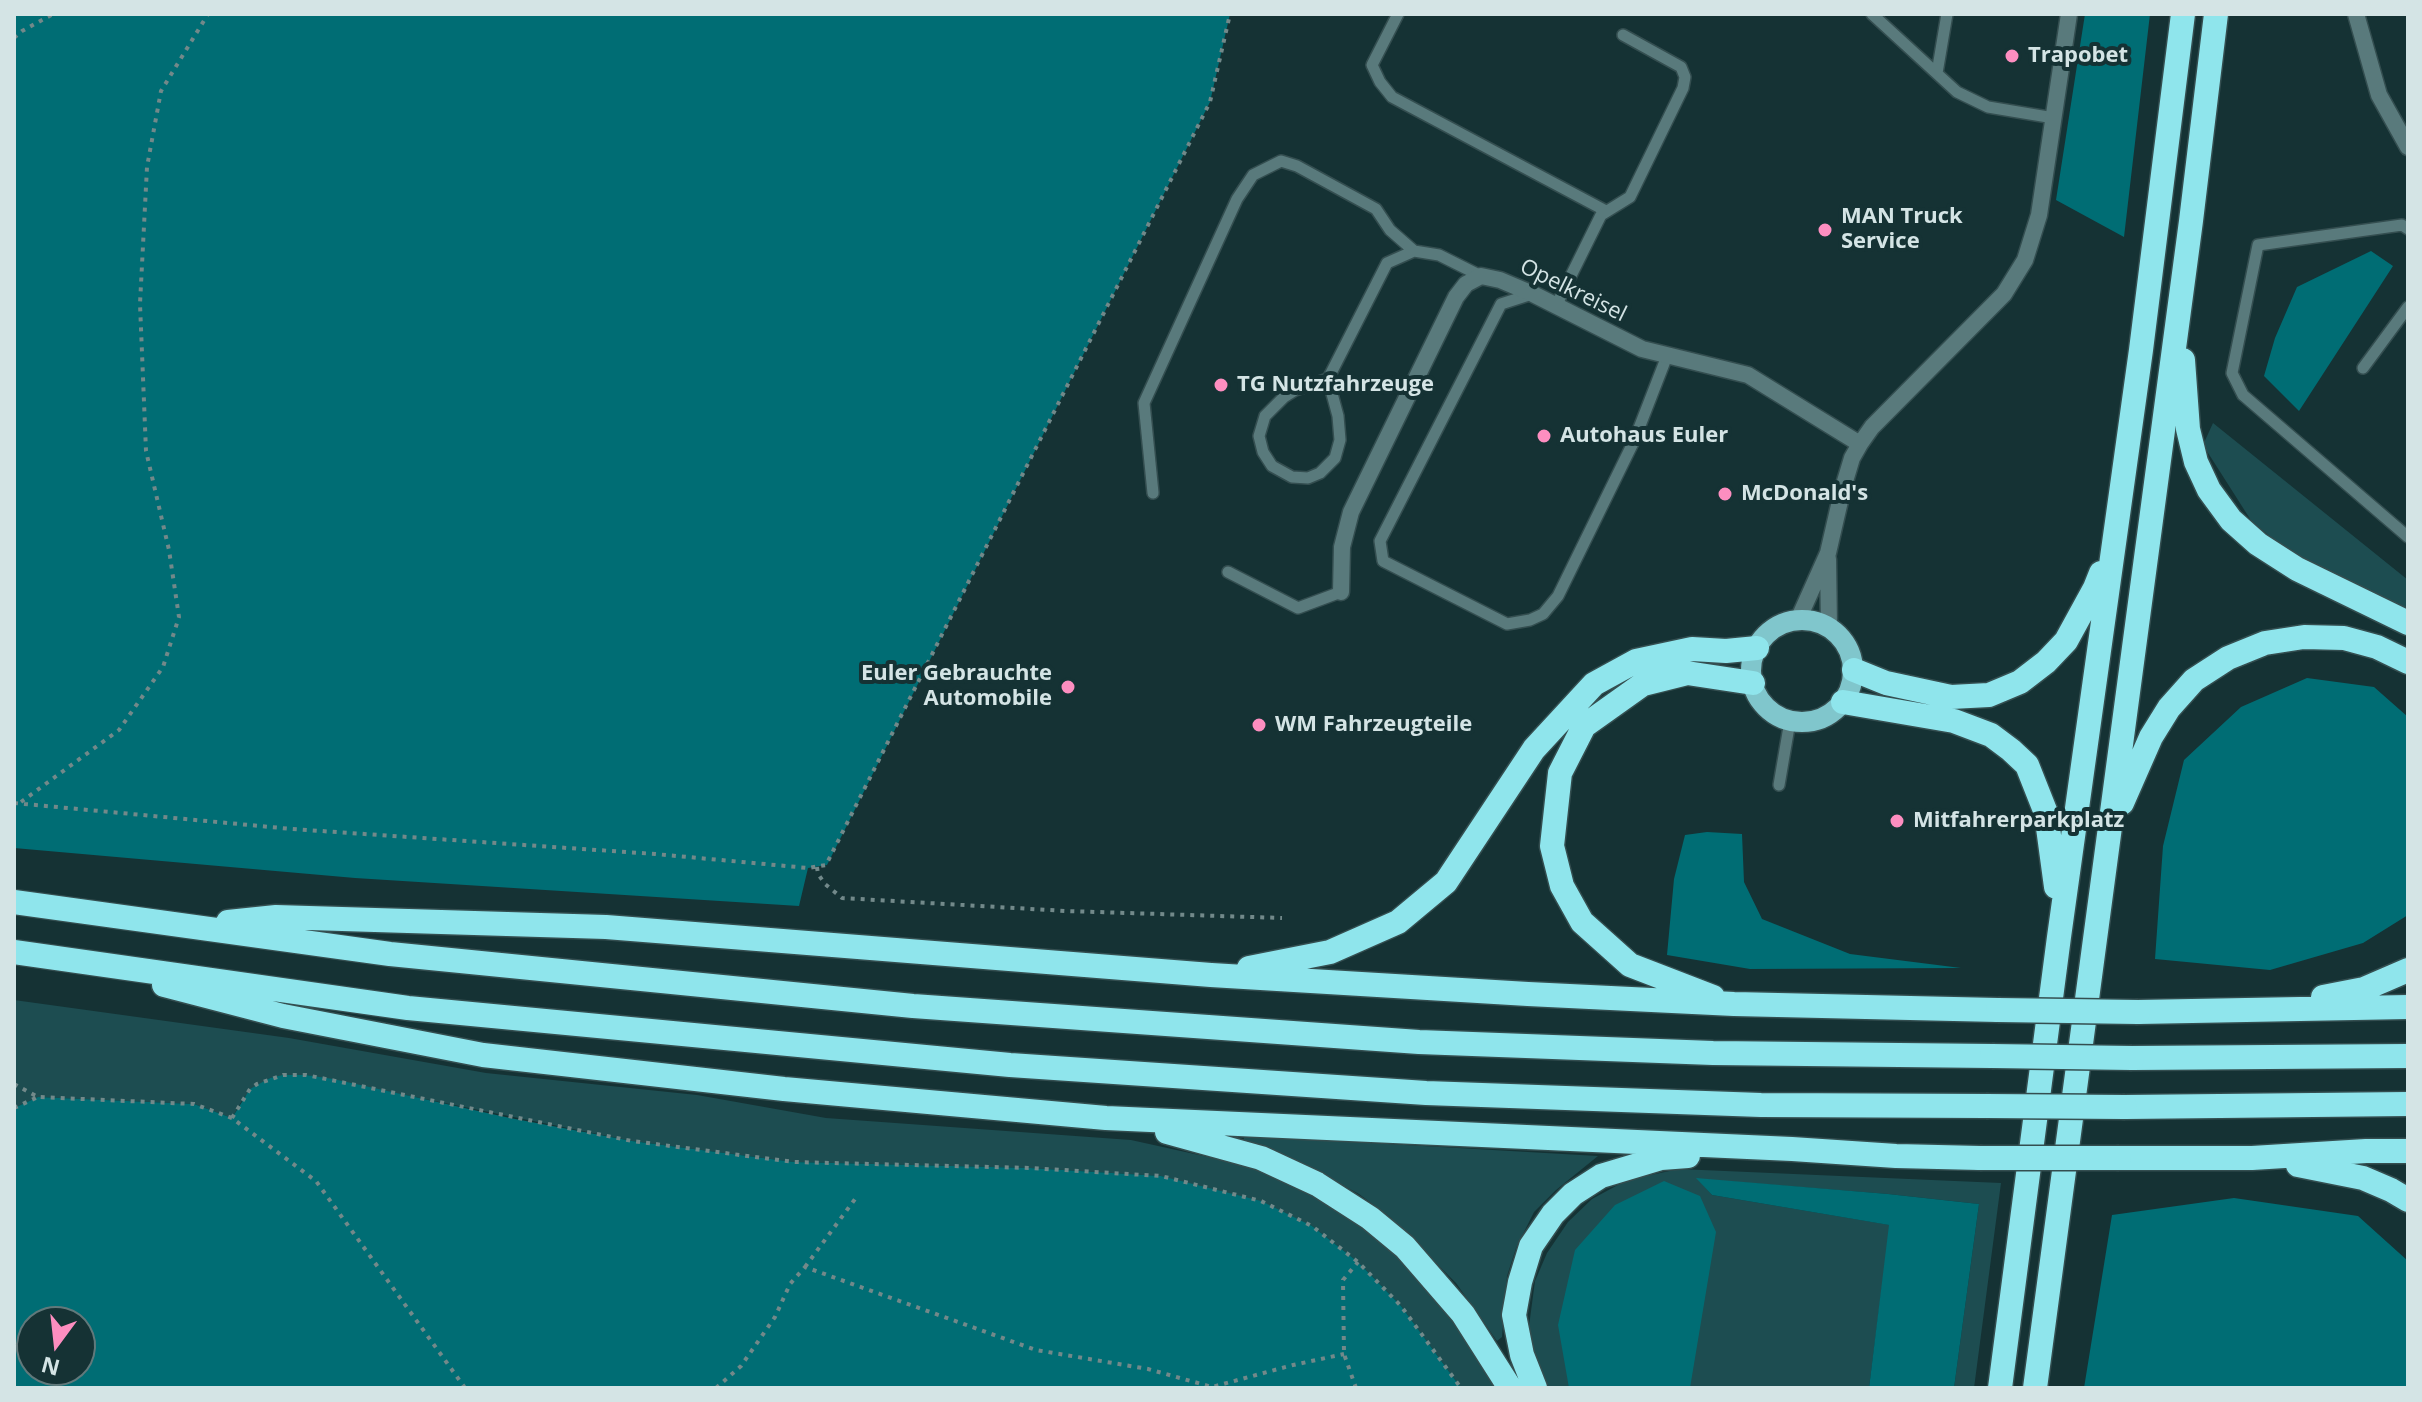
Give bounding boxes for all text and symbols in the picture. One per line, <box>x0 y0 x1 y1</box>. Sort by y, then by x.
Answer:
place label: Trapobet <box>2028 43 2128 69</box>
marker: Trapobet <box>2003 47 2021 65</box>
place label: MAN Truck Service <box>1841 204 1963 256</box>
marker: MAN Truck Service <box>1816 221 1834 239</box>
street label: Opelkreisel <box>1515 254 1631 328</box>
place label: TG Nutzfahrzeuge <box>1237 372 1434 398</box>
marker: TG Nutzfahrzeuge <box>1212 376 1230 394</box>
place label: Autohaus Euler <box>1560 423 1728 449</box>
marker: Autohaus Euler <box>1535 427 1553 445</box>
place label: McDonald's <box>1741 481 1868 507</box>
marker: McDonald's <box>1716 485 1734 503</box>
place label: Euler Gebrauchte Automobile <box>861 661 1052 712</box>
marker: Euler Gebrauchte Automobile <box>1059 678 1077 696</box>
place label: WM Fahrzeugteile <box>1275 712 1472 738</box>
marker: WM Fahrzeugteile <box>1250 716 1268 734</box>
place label: Mitfahrerparkplatz <box>1913 808 2124 834</box>
marker: Mitfahrerparkplatz <box>1888 812 1906 830</box>
north arrow <box>16 1306 96 1386</box>
text: N <box>38 1350 63 1384</box>

